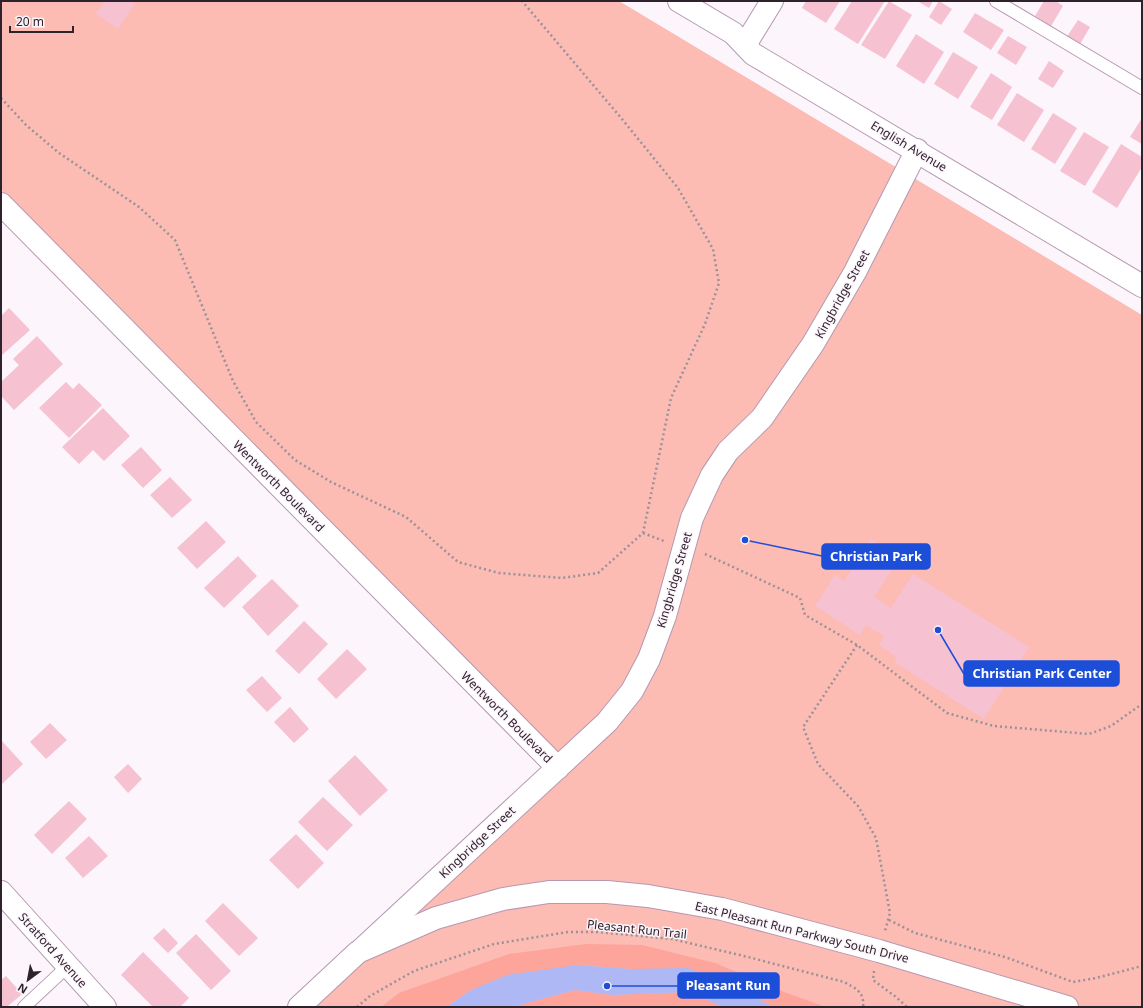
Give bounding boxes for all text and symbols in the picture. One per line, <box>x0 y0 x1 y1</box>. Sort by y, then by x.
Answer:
scale bar <box>10 8 73 34</box>
text: 20 m <box>16 13 44 30</box>
street label: English Avenue <box>868 117 950 176</box>
street label: Kingbridge Street <box>811 246 874 341</box>
street label: Wentworth Boulevard <box>230 437 328 535</box>
street label: Kingbridge Street <box>652 529 696 630</box>
callout: Christian Park <box>822 544 930 569</box>
text: Christian Park <box>830 547 923 565</box>
callout: Christian Park Center <box>964 661 1119 686</box>
text: Christian Park Center <box>972 664 1112 682</box>
street label: Wentworth Boulevard <box>458 668 556 766</box>
street label: Kingbridge Street <box>435 802 519 882</box>
street label: East Pleasant Run Parkway South Drive <box>693 897 911 967</box>
street label: Stratford Avenue <box>15 909 91 991</box>
street label: Pleasant Run Trail <box>586 915 688 943</box>
north arrow <box>8 960 48 1000</box>
callout: Pleasant Run <box>678 973 779 998</box>
text: Pleasant Run <box>686 976 770 994</box>
text: N <box>15 980 30 998</box>

